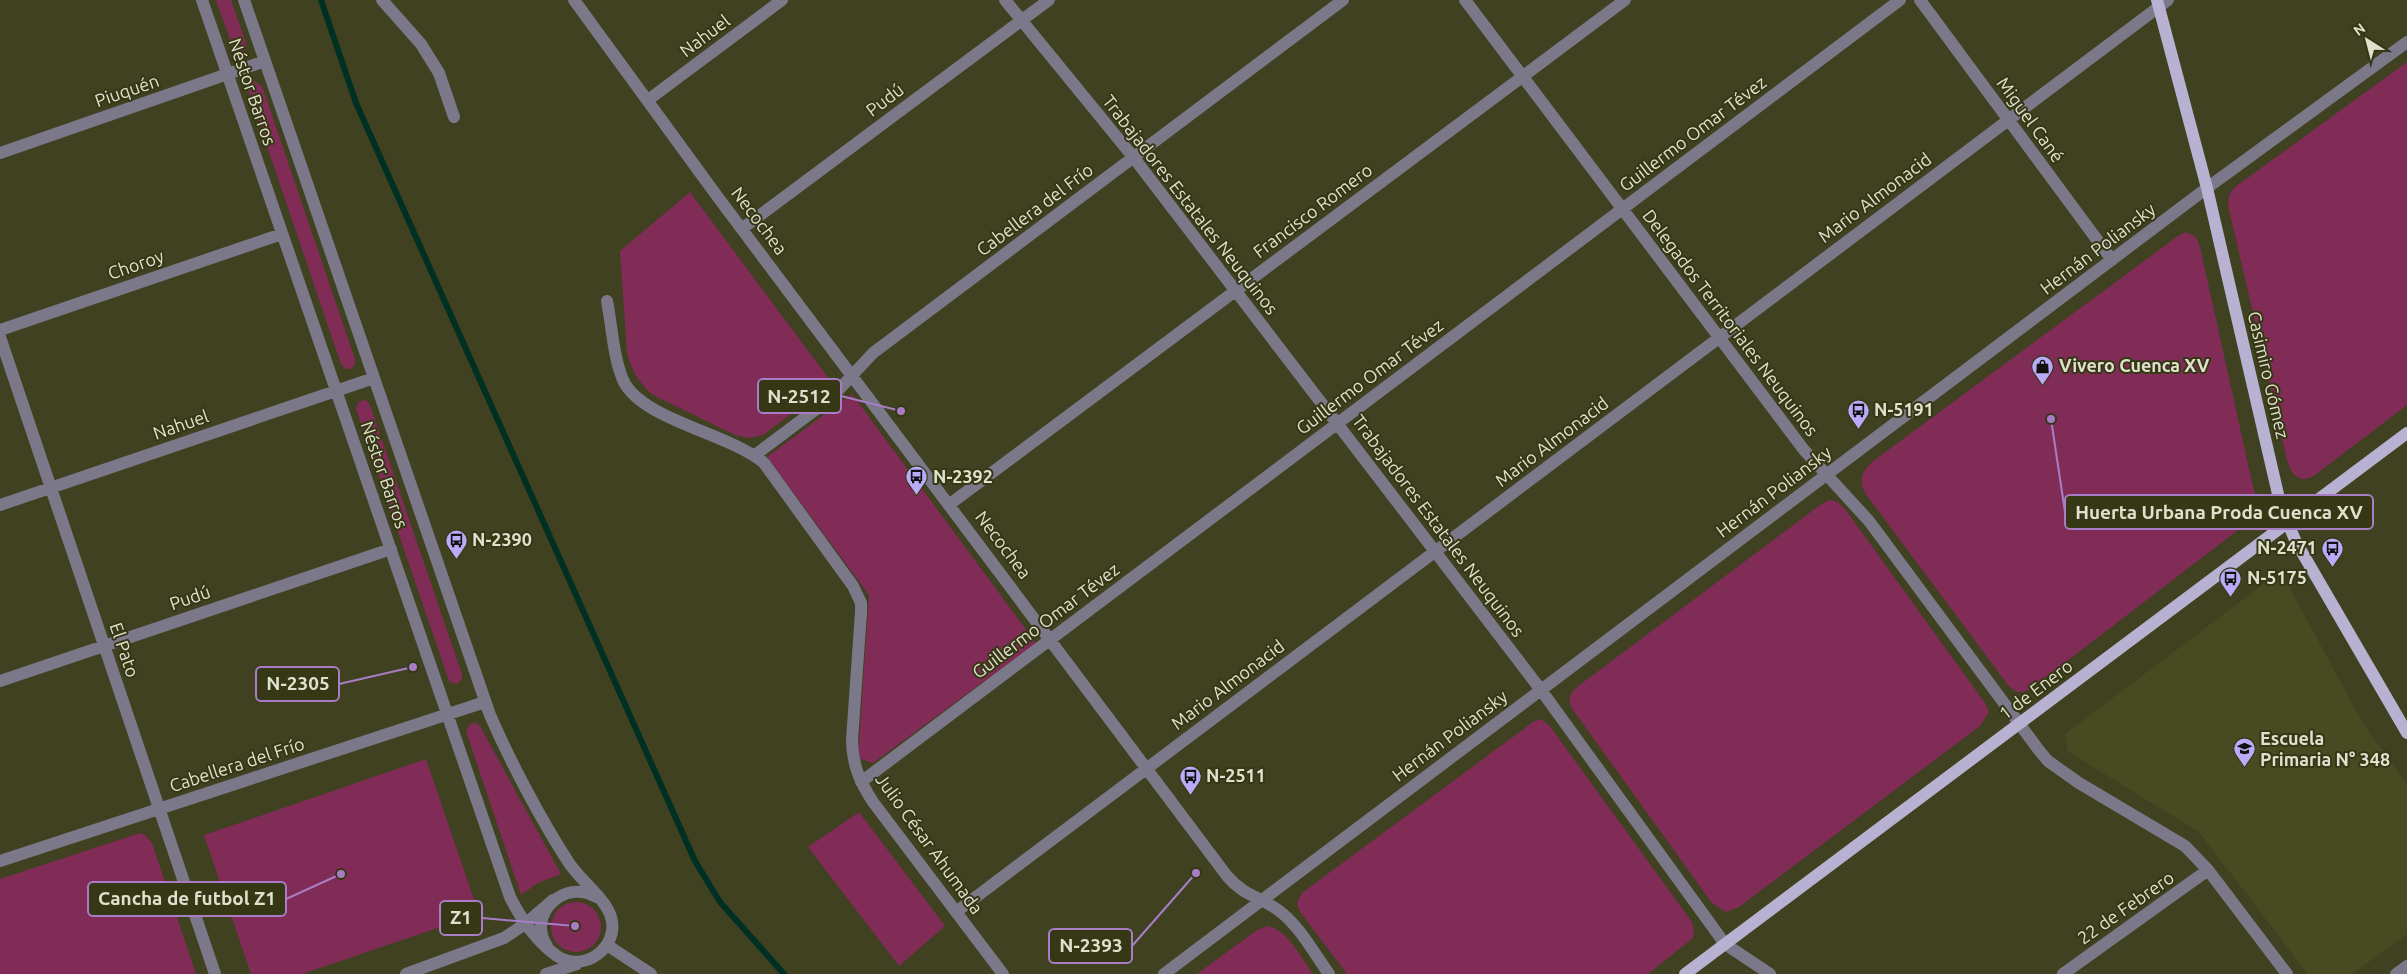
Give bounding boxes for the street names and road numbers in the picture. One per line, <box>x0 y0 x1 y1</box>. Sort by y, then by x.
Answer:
street label: Nahuel <box>675 10 734 60</box>
street label: Néstor Barros <box>225 36 281 148</box>
street label: Piuquén <box>92 70 161 110</box>
street label: Guillermo Omar Tévez <box>1615 71 1770 195</box>
street label: Miguel Cané <box>1993 73 2068 166</box>
street label: Pudú <box>862 79 907 120</box>
street label: Trabajadores Estatales Neuquinos <box>1099 91 1283 318</box>
street label: Mario Almonacid <box>1814 148 1935 246</box>
street label: Cabellera del Frío <box>972 159 1097 259</box>
street label: Francisco Romero <box>1249 159 1376 261</box>
street label: Necochea <box>728 183 792 258</box>
street label: Hernán Poliansky <box>2036 198 2159 298</box>
street label: Delegados Territoriales Neuquinos <box>1639 205 1823 440</box>
street label: Choroy <box>105 245 167 283</box>
street label: Casimiro Gómez <box>2245 309 2293 440</box>
street label: Guillermo Omar Tévez <box>1292 314 1447 438</box>
street label: Mario Almonacid <box>1491 392 1612 490</box>
street label: Nahuel <box>150 405 211 443</box>
street label: Trabajadores Estatales Neuquinos <box>1349 411 1529 640</box>
street label: Néstor Barros <box>357 419 413 531</box>
street label: Hernán Poliansky <box>1712 441 1835 541</box>
street label: Necochea <box>972 507 1036 582</box>
street label: Guillermo Omar Tévez <box>968 558 1123 682</box>
street label: Pudú <box>167 581 213 613</box>
street label: El Pato <box>106 620 144 680</box>
street label: Mario Almonacid <box>1167 635 1288 733</box>
street label: 1 de Enero <box>1995 655 2076 723</box>
street label: Hernán Poliansky <box>1388 685 1511 785</box>
street label: Cabellera del Frío <box>167 733 307 795</box>
street label: Julio César Ahumada <box>872 769 987 918</box>
street label: 22 de Febrero <box>2073 867 2177 948</box>

